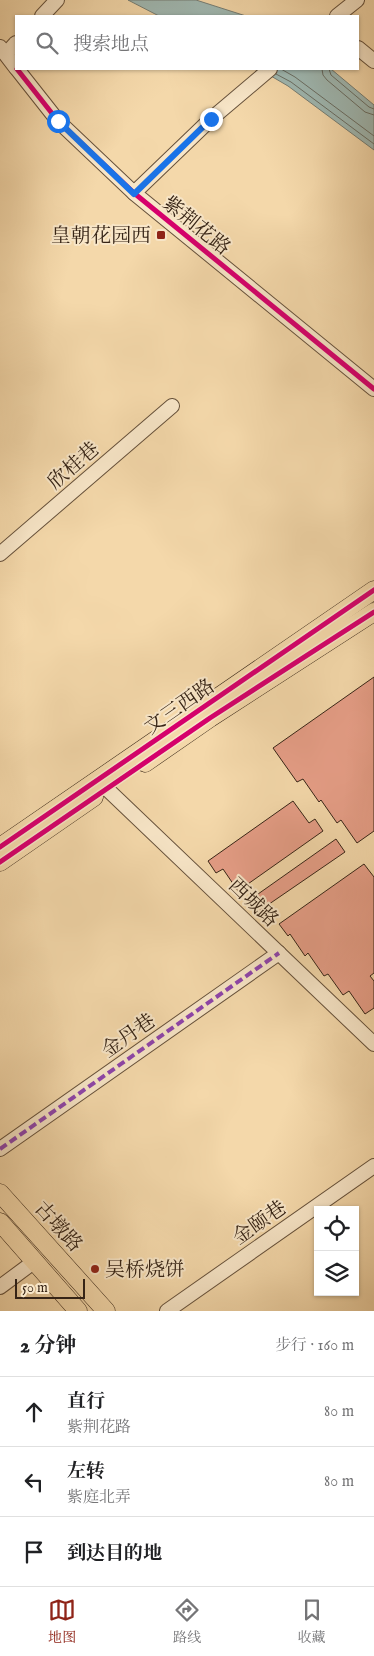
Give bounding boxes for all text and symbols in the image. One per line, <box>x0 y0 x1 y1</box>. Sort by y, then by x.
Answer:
search box <box>15 15 359 70</box>
icon: search <box>33 29 61 57</box>
text: 搜索地点 <box>73 33 149 57</box>
route end <box>200 108 223 131</box>
route start <box>47 110 70 133</box>
street label: 紫荆花路 <box>157 191 235 261</box>
place label: 皇朝花园西 <box>51 224 151 249</box>
marker: 皇朝花园西 <box>155 229 167 241</box>
street label: 欣桂巷 <box>43 437 105 495</box>
street label: 文三西路 <box>140 674 220 740</box>
street label: 西城路 <box>223 873 283 933</box>
street label: 金丹巷 <box>97 1009 161 1064</box>
street label: 古墩路 <box>29 1196 87 1258</box>
street label: 金颐巷 <box>228 1196 292 1251</box>
map controls <box>314 1206 359 1296</box>
button: locate <box>314 1206 359 1251</box>
button: layers <box>314 1251 359 1296</box>
place label: 吴桥烧饼 <box>105 1258 185 1283</box>
marker: 吴桥烧饼 <box>89 1263 101 1275</box>
scale bar <box>15 1276 85 1299</box>
text: 50 m <box>22 1279 48 1297</box>
text: 2 分钟 <box>20 1333 76 1360</box>
text: 步行 · 160 m <box>275 1336 354 1356</box>
text: 直行 <box>67 1390 105 1414</box>
icon: ahead <box>20 1398 48 1426</box>
text: 80 m <box>324 1402 354 1422</box>
text: 紫荆花路 <box>67 1418 131 1438</box>
text: 左转 <box>67 1460 105 1484</box>
icon: left <box>20 1468 48 1496</box>
text: 80 m <box>324 1472 354 1492</box>
text: 紫庭北弄 <box>67 1488 131 1508</box>
icon: arrive <box>20 1538 48 1566</box>
text: 到达目的地 <box>67 1542 162 1566</box>
tab: 地图 <box>48 1596 76 1647</box>
tab: 路线 <box>173 1596 201 1647</box>
tab: 收藏 <box>298 1596 326 1647</box>

